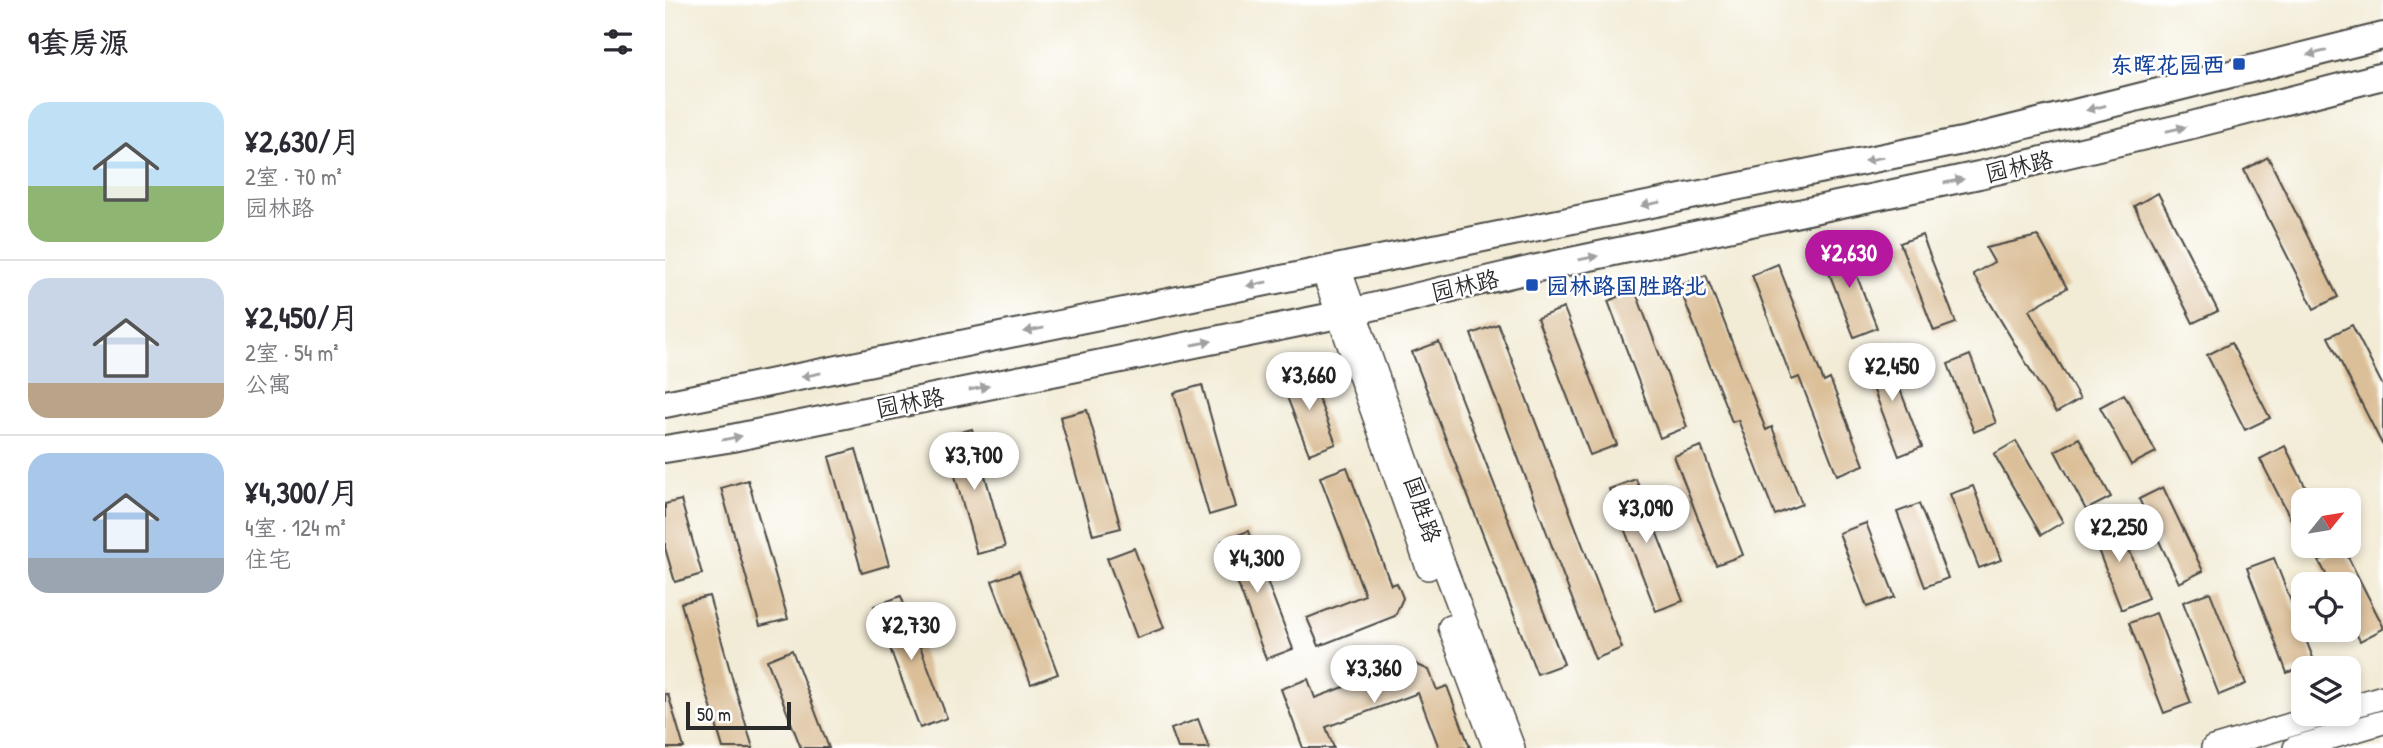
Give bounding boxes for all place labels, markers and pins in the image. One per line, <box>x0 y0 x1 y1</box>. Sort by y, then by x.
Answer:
place label: 东晖花园西 <box>2110 49 2225 80</box>
marker: 东晖花园西 <box>2231 56 2247 72</box>
pin: ¥2,630 <box>1792 230 1906 290</box>
place label: 园林路国胜路北 <box>1546 270 1707 301</box>
marker: 园林路国胜路北 <box>1524 277 1540 293</box>
pin: ¥2,450 <box>1835 344 1949 403</box>
pin: ¥3,660 <box>1252 352 1366 412</box>
pin: ¥3,700 <box>917 433 1031 492</box>
pin: ¥3,090 <box>1589 486 1703 545</box>
pin: ¥2,250 <box>2062 504 2176 564</box>
pin: ¥4,300 <box>1200 536 1314 595</box>
pin: ¥2,730 <box>854 602 968 662</box>
pin: ¥3,360 <box>1317 646 1431 705</box>

